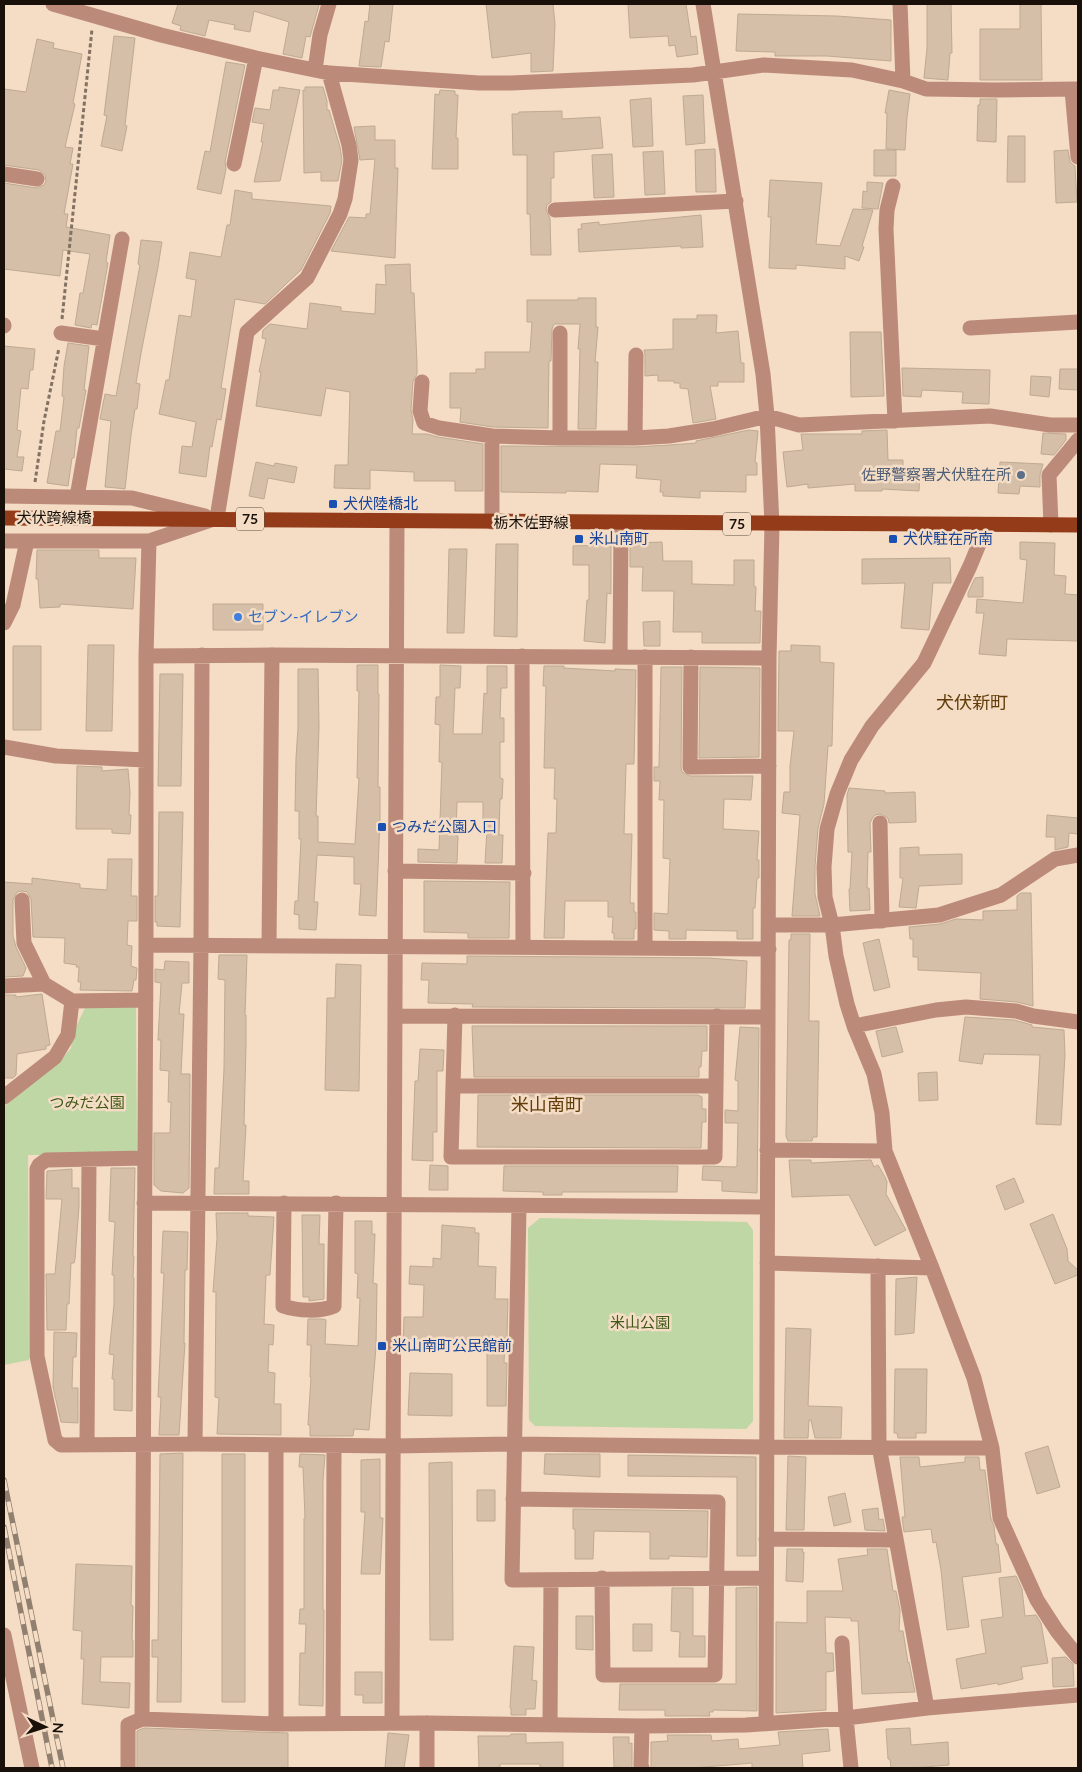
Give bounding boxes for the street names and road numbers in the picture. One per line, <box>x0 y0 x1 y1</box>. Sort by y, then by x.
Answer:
street label: 犬伏跨線橋 <box>16 508 92 526</box>
road number: 75 <box>236 508 264 530</box>
road number: 75 <box>723 512 751 536</box>
street label: 栃木佐野線 <box>493 513 569 531</box>

